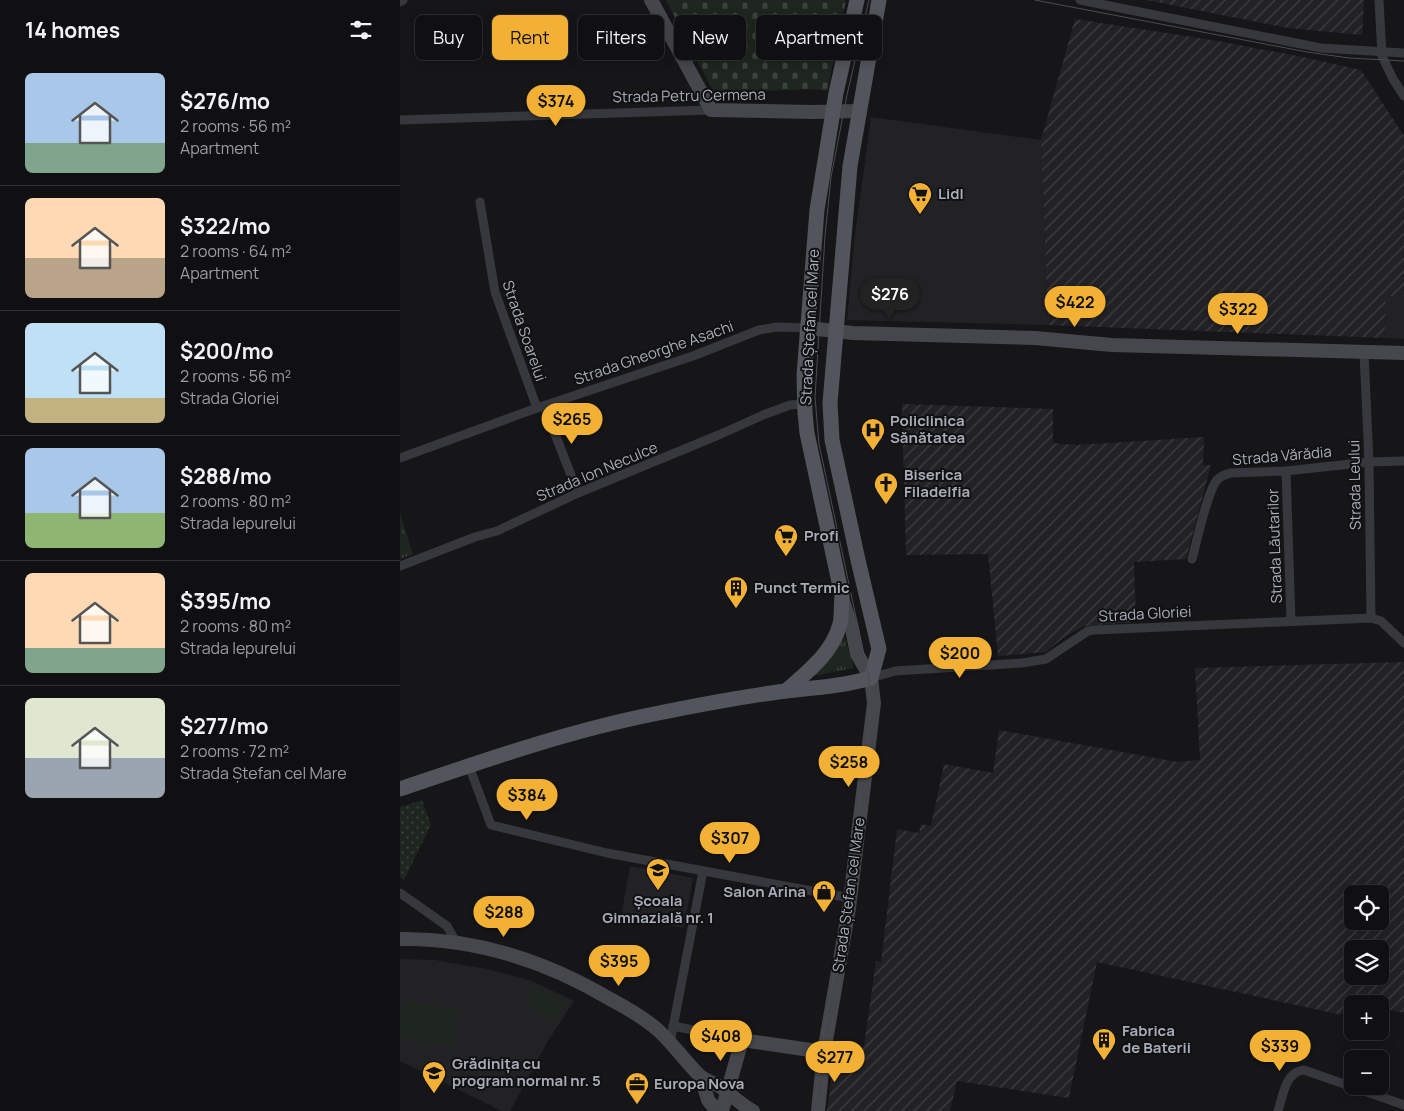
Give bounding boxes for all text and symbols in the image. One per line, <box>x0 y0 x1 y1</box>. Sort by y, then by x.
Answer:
chip: Buy <box>415 15 482 60</box>
chip: Rent <box>492 15 568 60</box>
chip: Filters <box>578 15 664 60</box>
chip: New <box>674 15 746 60</box>
chip: Apartment <box>756 15 882 60</box>
text: 14 homes <box>25 16 120 44</box>
icon: filters <box>347 16 375 44</box>
pin: $374 <box>526 84 586 127</box>
street label: Strada Petru Cermena <box>612 84 766 107</box>
text: $276/mo <box>180 87 270 115</box>
text: $374 <box>538 90 574 112</box>
icon: home <box>65 93 125 153</box>
text: 2 rooms · 56 m² <box>180 115 291 137</box>
text: Apartment <box>180 137 259 159</box>
supermarket icon: Lidl <box>907 181 933 215</box>
place label: Lidl <box>938 183 964 204</box>
text: $322/mo <box>180 212 271 240</box>
icon: home <box>65 218 125 278</box>
text: 2 rooms · 64 m² <box>180 240 291 262</box>
street label: Strada Ștefan cel Mare <box>795 248 824 406</box>
text: Apartment <box>180 262 259 284</box>
street label: Strada Soarelui <box>497 278 552 384</box>
pin: $276 <box>860 278 920 320</box>
text: $276 <box>871 283 909 305</box>
pin: $422 <box>1045 286 1105 328</box>
text: $422 <box>1056 291 1094 313</box>
pin: $322 <box>1208 292 1268 335</box>
text: $322 <box>1219 298 1257 320</box>
street label: Strada Gheorghe Asachi <box>571 315 736 390</box>
text: $200/mo <box>180 337 273 365</box>
icon: home <box>65 343 125 403</box>
text: 2 rooms · 56 m² <box>180 365 291 387</box>
text: Strada Gloriei <box>180 387 279 409</box>
pin: $265 <box>542 402 602 445</box>
text: $265 <box>553 408 591 430</box>
place label: Policlinica Sănătatea <box>890 410 965 448</box>
hospital icon: Policlinica Sănătatea <box>860 417 886 451</box>
street label: Strada Ion Neculce <box>533 436 661 507</box>
street label: Strada Leului <box>1343 440 1366 530</box>
street label: Strada Vărădia <box>1231 441 1333 470</box>
text: $288/mo <box>180 462 272 490</box>
place label: Biserica Filadelfia <box>904 464 970 502</box>
icon: home <box>65 468 125 528</box>
church icon: Biserica Filadelfia <box>873 471 899 505</box>
street label: Strada Lăutarilor <box>1262 488 1287 604</box>
text: 2 rooms · 80 m² <box>180 490 291 512</box>
text: Strada Iepurelui <box>180 512 296 534</box>
supermarket icon: Profi <box>773 523 799 557</box>
place label: Profi <box>804 525 839 546</box>
building icon: Punct Termic <box>723 575 749 609</box>
place label: Punct Termic <box>754 577 850 598</box>
text: $395/mo <box>180 587 271 615</box>
icon: home <box>65 593 125 653</box>
street label: Strada Gloriei <box>1098 601 1192 626</box>
text: 2 rooms · 80 m² <box>180 615 291 637</box>
pin: $200 <box>930 636 990 679</box>
text: Strada Iepurelui <box>180 637 296 659</box>
text: $200 <box>940 642 980 664</box>
text: $277/mo <box>180 712 268 740</box>
icon: home <box>65 718 125 778</box>
text: 2 rooms · 72 m² <box>180 740 289 762</box>
pin: $258 <box>819 746 879 788</box>
text: $258 <box>830 751 868 773</box>
text: Strada Ștefan cel Mare <box>180 762 347 784</box>
pin: $384 <box>497 778 557 821</box>
text: $384 <box>508 784 546 806</box>
street label: Strada Ștefan cel Mare <box>827 816 870 974</box>
pin: $307 <box>700 822 760 864</box>
text: $307 <box>711 827 749 849</box>
school or university icon: Școala Gimnazială nr. 1 <box>645 857 671 891</box>
shop icon: Salon Arina <box>811 879 837 913</box>
place label: Salon Arina <box>723 881 806 902</box>
map controls <box>1344 885 1389 1095</box>
button: locate <box>1344 885 1389 930</box>
place label: Școala Gimnazială nr. 1 <box>602 890 714 928</box>
pin: $288 <box>474 896 534 938</box>
text: $288 <box>484 901 524 923</box>
button: layers <box>1344 940 1389 985</box>
pin: $395 <box>589 944 649 987</box>
text: $395 <box>600 950 638 972</box>
button: + <box>1344 995 1389 1040</box>
pin: $408 <box>691 1020 751 1062</box>
place label: Fabrica de Baterii <box>1122 1020 1191 1058</box>
text: $408 <box>701 1025 741 1047</box>
building icon: Fabrica de Baterii <box>1091 1027 1117 1061</box>
pin: $339 <box>1250 1030 1310 1072</box>
text: $339 <box>1261 1035 1299 1057</box>
pin: $277 <box>805 1040 865 1083</box>
text: $277 <box>817 1046 853 1068</box>
button: − <box>1344 1050 1389 1095</box>
place label: Grădinița cu program normal nr. 5 <box>452 1053 601 1091</box>
school or university icon: Grădinița cu program normal nr. 5 <box>421 1060 447 1094</box>
office icon: Europa Nova <box>624 1071 650 1105</box>
place label: Europa Nova <box>654 1073 744 1094</box>

